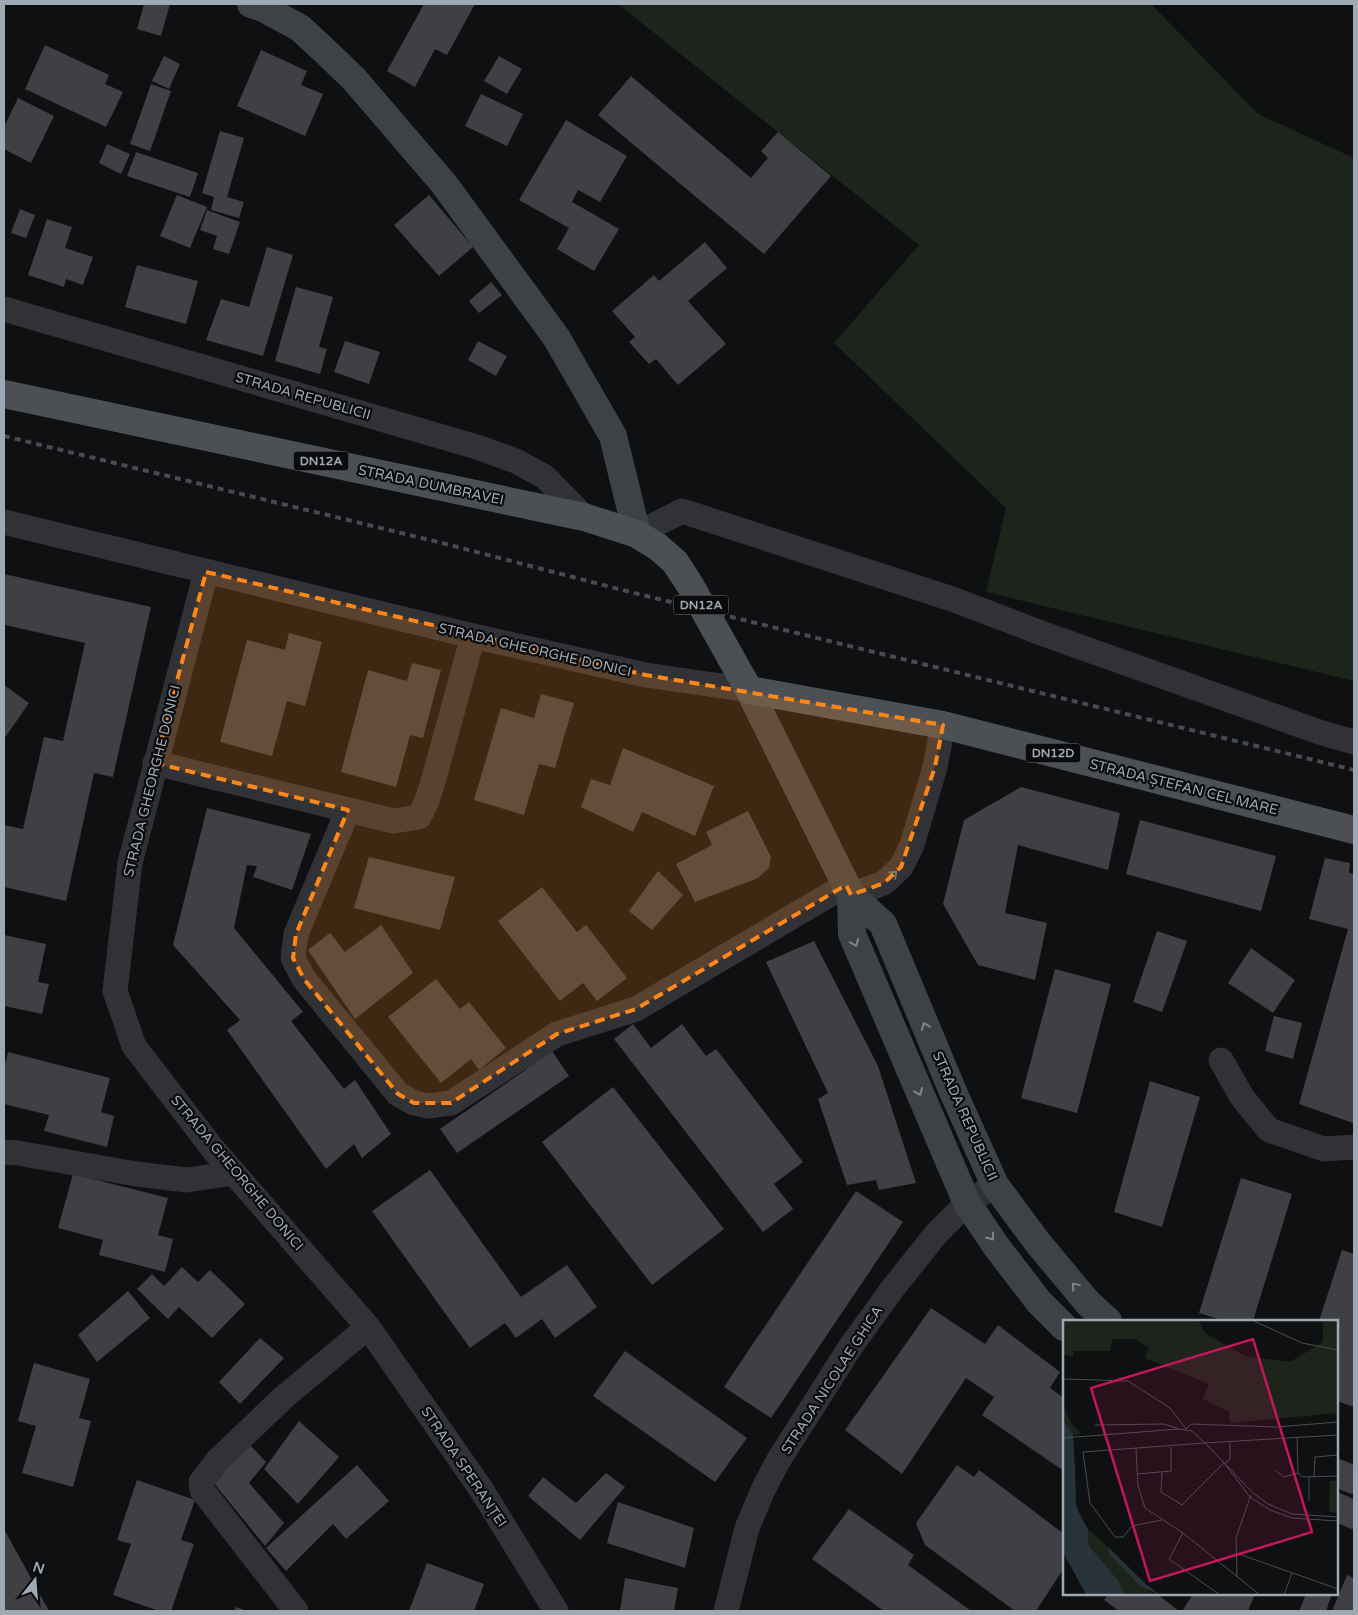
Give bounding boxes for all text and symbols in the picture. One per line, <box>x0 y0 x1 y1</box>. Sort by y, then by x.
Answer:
street label: STRADA REPUBLICII <box>233 369 373 423</box>
road number: DN12A <box>294 452 348 471</box>
street label: STRADA DUMBRAVEI <box>357 461 505 509</box>
road number: DN12A <box>674 596 728 614</box>
street label: STRADA GHEORGHE DONICI <box>437 620 633 680</box>
street label: STRADA GHEORGHE DONICI <box>120 683 184 879</box>
road number: DN12D <box>1026 744 1080 762</box>
street label: STRADA ȘTEFAN CEL MARE <box>1088 755 1280 819</box>
one-way arrow <box>888 871 897 880</box>
one-way arrow <box>849 938 860 947</box>
one-way arrow <box>921 1022 932 1031</box>
street label: STRADA REPUBLICII <box>929 1049 1001 1183</box>
one-way arrow <box>913 1087 923 1096</box>
street label: STRADA GHEORGHE DONICI <box>167 1092 307 1254</box>
one-way arrow <box>985 1232 994 1241</box>
one-way arrow <box>1071 1283 1080 1292</box>
street label: STRADA NICOLAE GHICA <box>778 1303 886 1457</box>
inset map <box>1063 1320 1338 1595</box>
street label: STRADA SPERANȚEI <box>417 1404 511 1530</box>
north arrow <box>10 1555 60 1605</box>
text: N <box>31 1558 47 1578</box>

